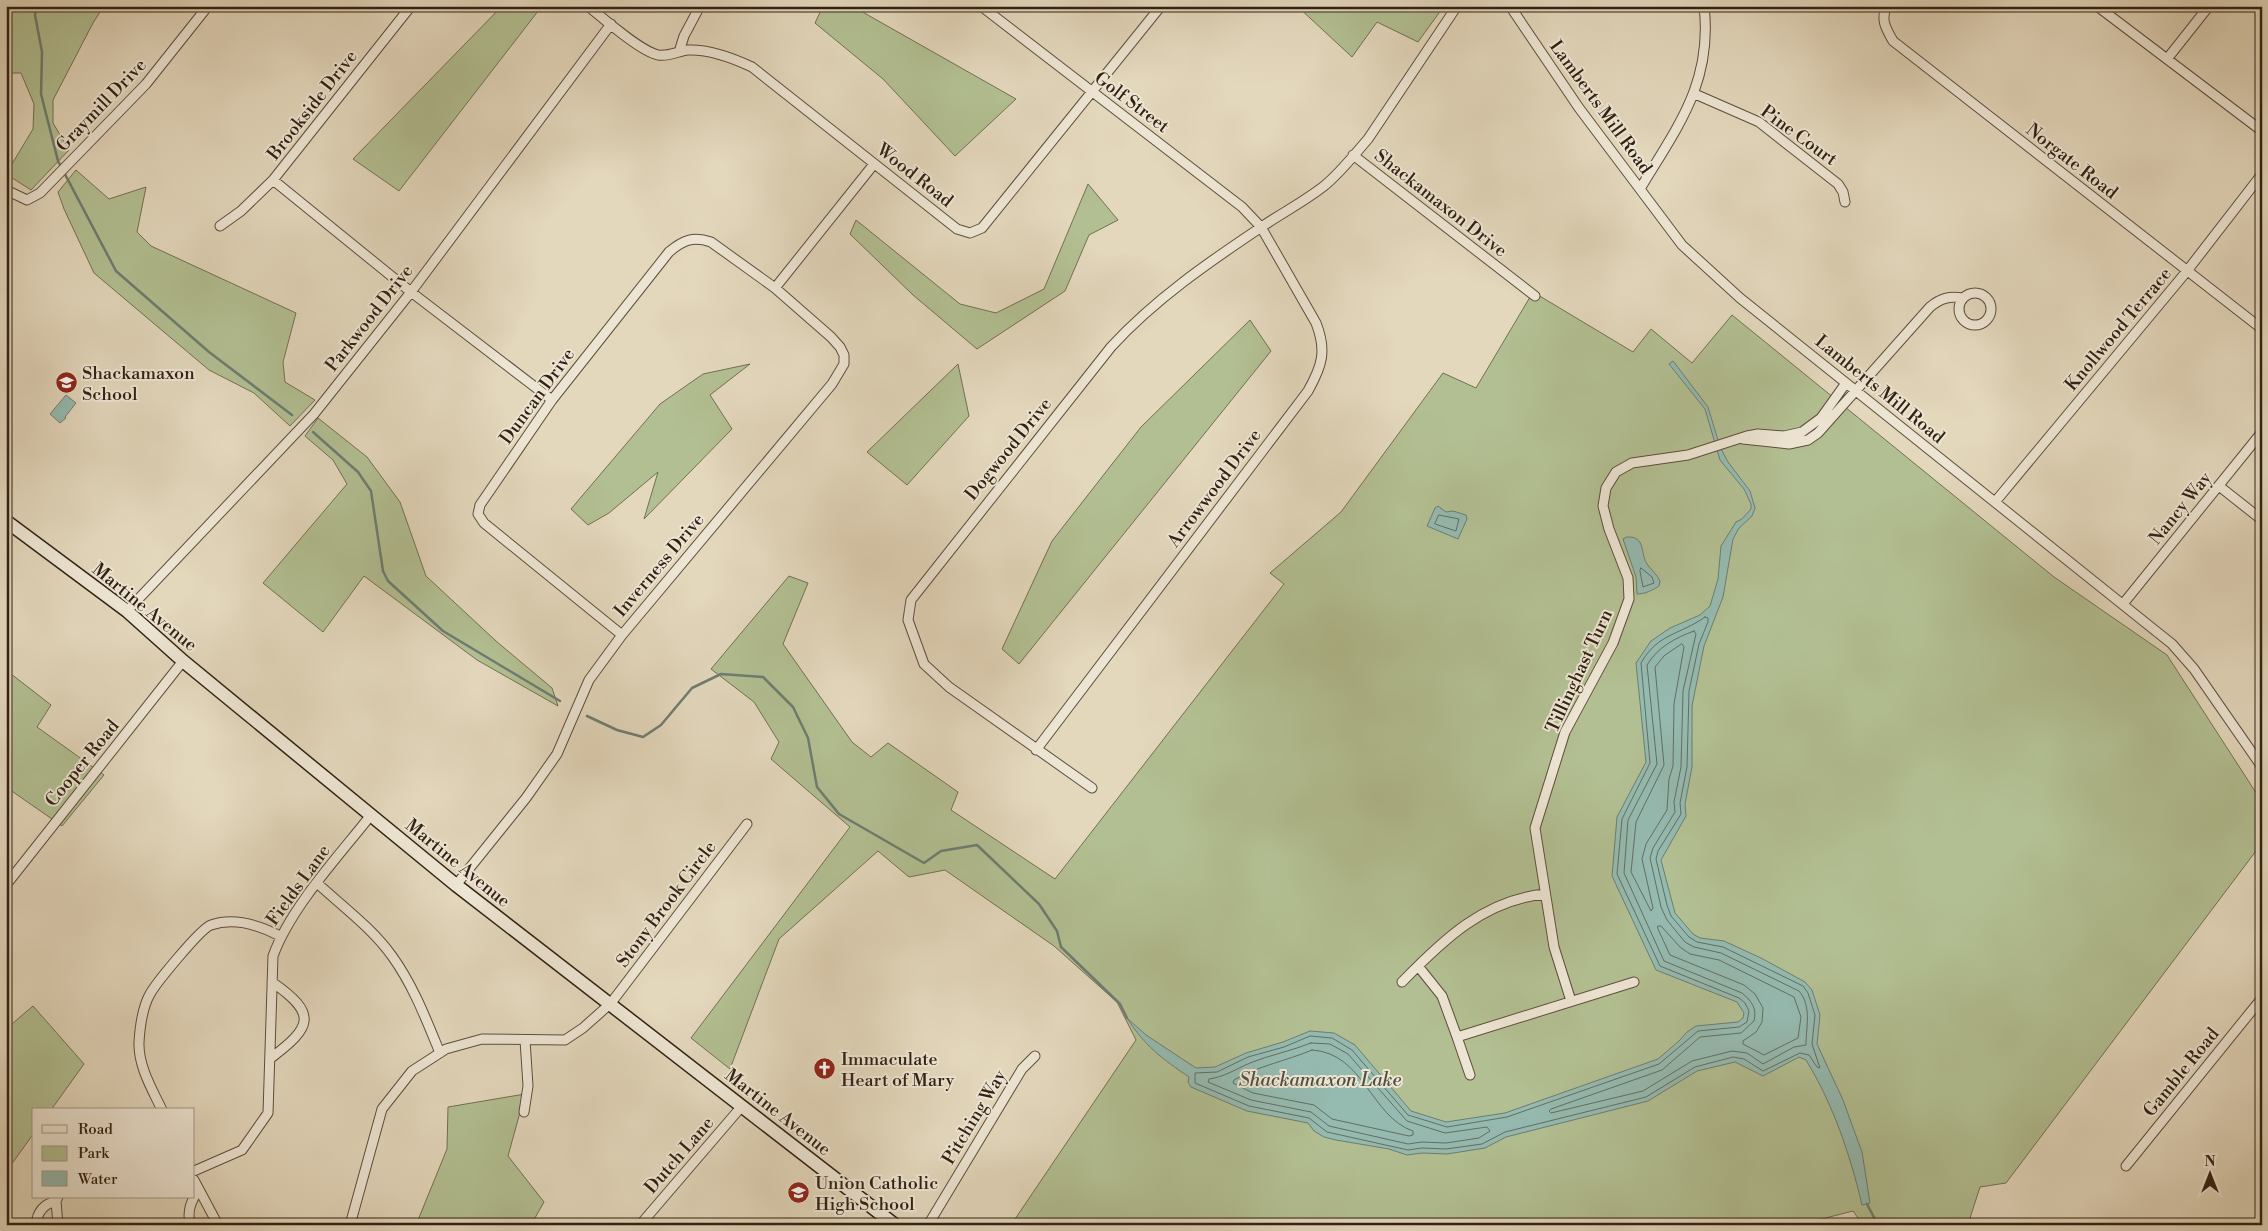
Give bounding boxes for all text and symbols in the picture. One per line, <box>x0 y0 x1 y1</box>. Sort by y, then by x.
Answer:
street label: Lamberts Mill Road <box>1544 36 1657 180</box>
street label: Brookside Drive <box>262 46 362 166</box>
street label: Graymill Drive <box>51 54 152 157</box>
street label: Golf Street <box>1090 67 1174 138</box>
street label: Pine Court <box>1756 100 1842 171</box>
street label: Norgate Road <box>2021 118 2123 205</box>
street label: Wood Road <box>871 138 958 213</box>
street label: Shackamaxon Drive <box>1370 144 1512 262</box>
street label: Parkwood Drive <box>320 260 418 376</box>
street label: Knollwood Terrace <box>2060 263 2177 396</box>
street label: Lamberts Mill Road <box>1810 330 1950 449</box>
street label: Duncan Drive <box>495 344 580 449</box>
place label: Shackamaxon School <box>82 362 195 406</box>
school or university icon: Shackamaxon School <box>54 371 78 395</box>
street label: Dogwood Drive <box>960 393 1057 505</box>
street label: Arrowwood Drive <box>1162 425 1266 553</box>
street label: Nancy Way <box>2144 467 2217 550</box>
street label: Inverness Drive <box>609 509 709 622</box>
street label: Martine Avenue <box>88 558 202 657</box>
street label: Tillinghast Turn <box>1541 606 1618 736</box>
street label: Cooper Road <box>40 715 125 811</box>
street label: Martine Avenue <box>401 814 515 913</box>
street label: Stony Brook Circle <box>611 837 721 972</box>
street label: Fields Lane <box>261 840 336 930</box>
street label: Gamble Road <box>2138 1022 2225 1122</box>
place label: Immaculate Heart of Mary <box>841 1048 954 1092</box>
church icon: Immaculate Heart of Mary <box>813 1057 837 1081</box>
street label: Martine Avenue <box>720 1064 835 1161</box>
street label: Pitching Way <box>937 1065 1012 1169</box>
water label: Shackamaxon Lake <box>1239 1068 1401 1092</box>
legend <box>32 1108 195 1198</box>
street label: Dutch Lane <box>640 1112 719 1199</box>
text: Road <box>78 1120 113 1139</box>
text: Park <box>78 1144 110 1163</box>
north arrow <box>2186 1148 2236 1198</box>
text: N <box>2204 1153 2216 1171</box>
text: Water <box>77 1170 118 1189</box>
place label: Union Catholic High School <box>815 1172 938 1216</box>
school or university icon: Union Catholic High School <box>787 1181 811 1205</box>

